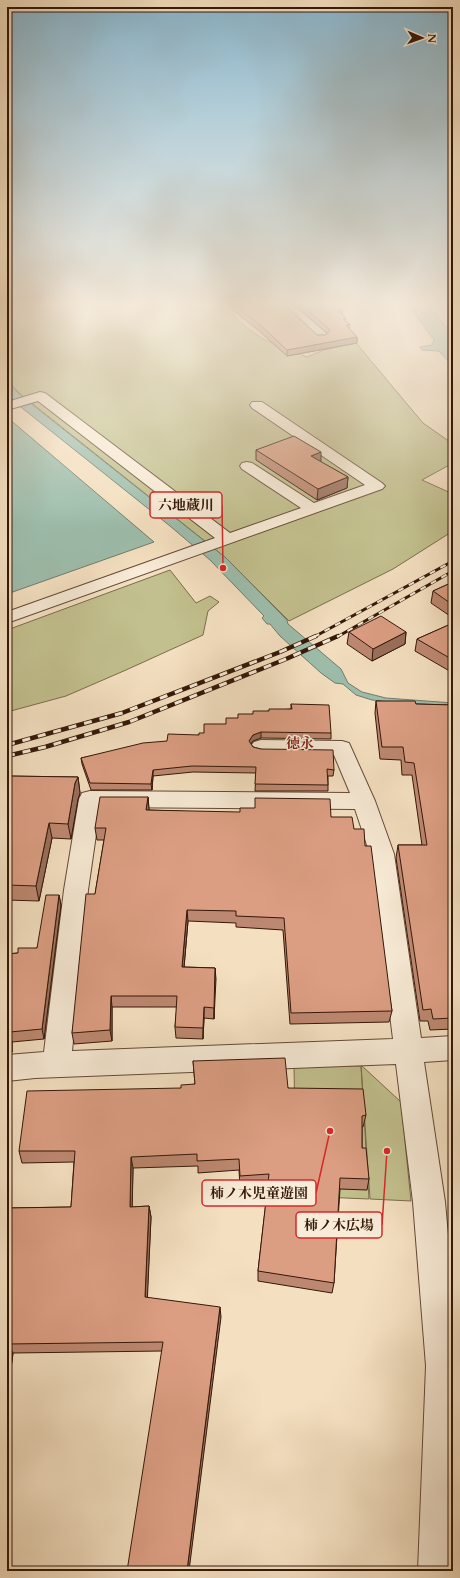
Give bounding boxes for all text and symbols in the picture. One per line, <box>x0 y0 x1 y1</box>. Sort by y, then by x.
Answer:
north arrow <box>402 18 442 58</box>
text: N <box>424 33 439 44</box>
callout: 六地蔵川 <box>150 492 222 518</box>
text: 六地蔵川 <box>158 496 214 515</box>
district label: 徳永 <box>286 734 314 753</box>
callout: 柿ノ木児童遊園 <box>202 1180 316 1206</box>
text: 柿ノ木児童遊園 <box>210 1184 308 1203</box>
callout: 柿ノ木広場 <box>296 1212 382 1238</box>
text: 柿ノ木広場 <box>304 1216 374 1235</box>

